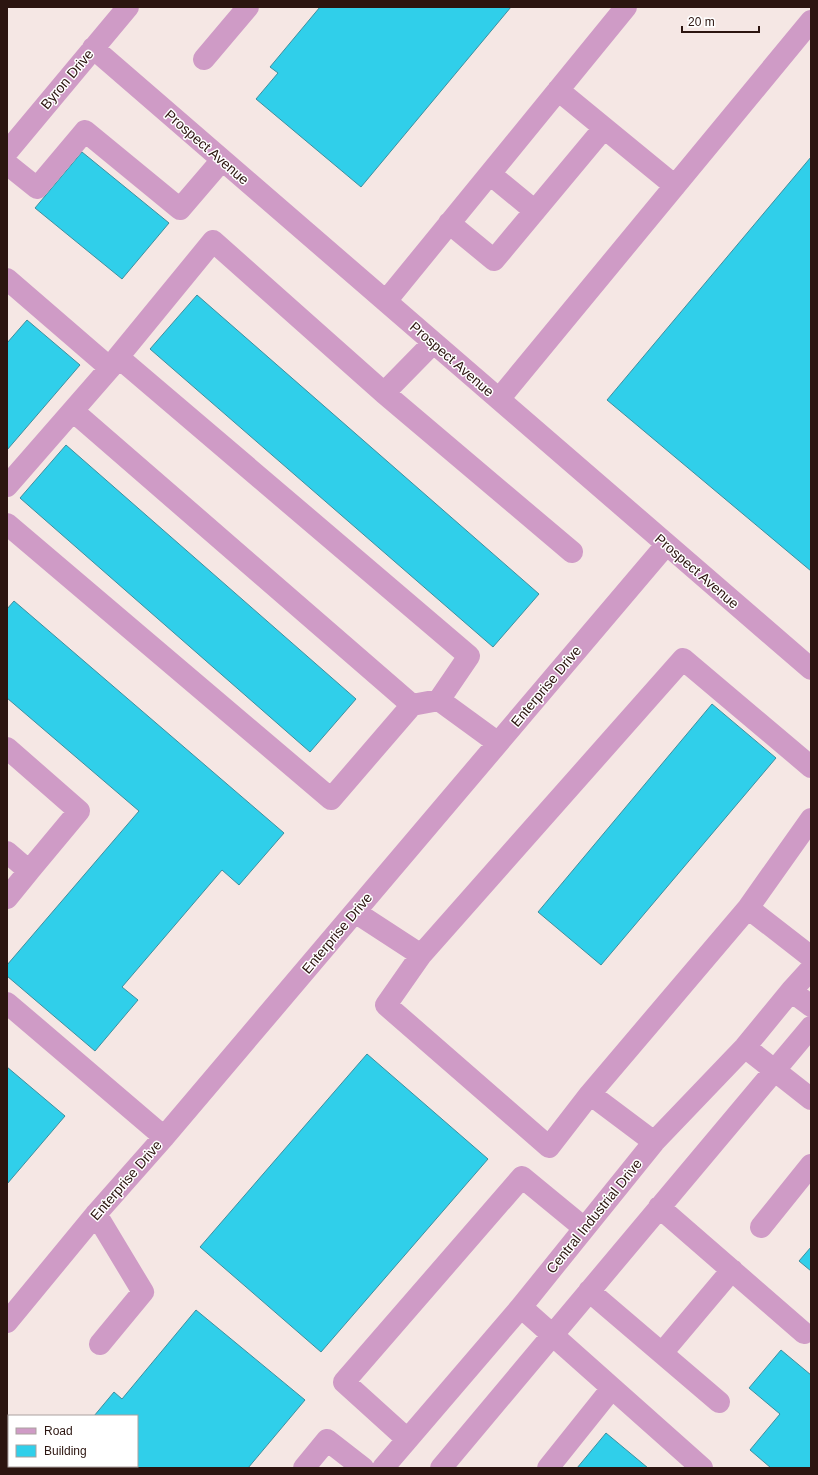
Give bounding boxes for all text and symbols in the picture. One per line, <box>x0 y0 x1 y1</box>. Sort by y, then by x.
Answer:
scale bar <box>682 8 759 34</box>
text: 20 m <box>688 15 715 29</box>
street label: Byron Drive <box>37 46 97 112</box>
street label: Prospect Avenue <box>162 106 252 188</box>
street label: Prospect Avenue <box>407 318 497 400</box>
street label: Prospect Avenue <box>652 530 742 612</box>
street label: Enterprise Drive <box>508 642 585 730</box>
street label: Enterprise Drive <box>299 889 376 977</box>
street label: Enterprise Drive <box>87 1137 165 1223</box>
street label: Central Industrial Drive <box>543 1155 645 1276</box>
legend <box>8 1415 138 1467</box>
text: Road <box>44 1424 73 1438</box>
text: Building <box>44 1444 87 1458</box>

